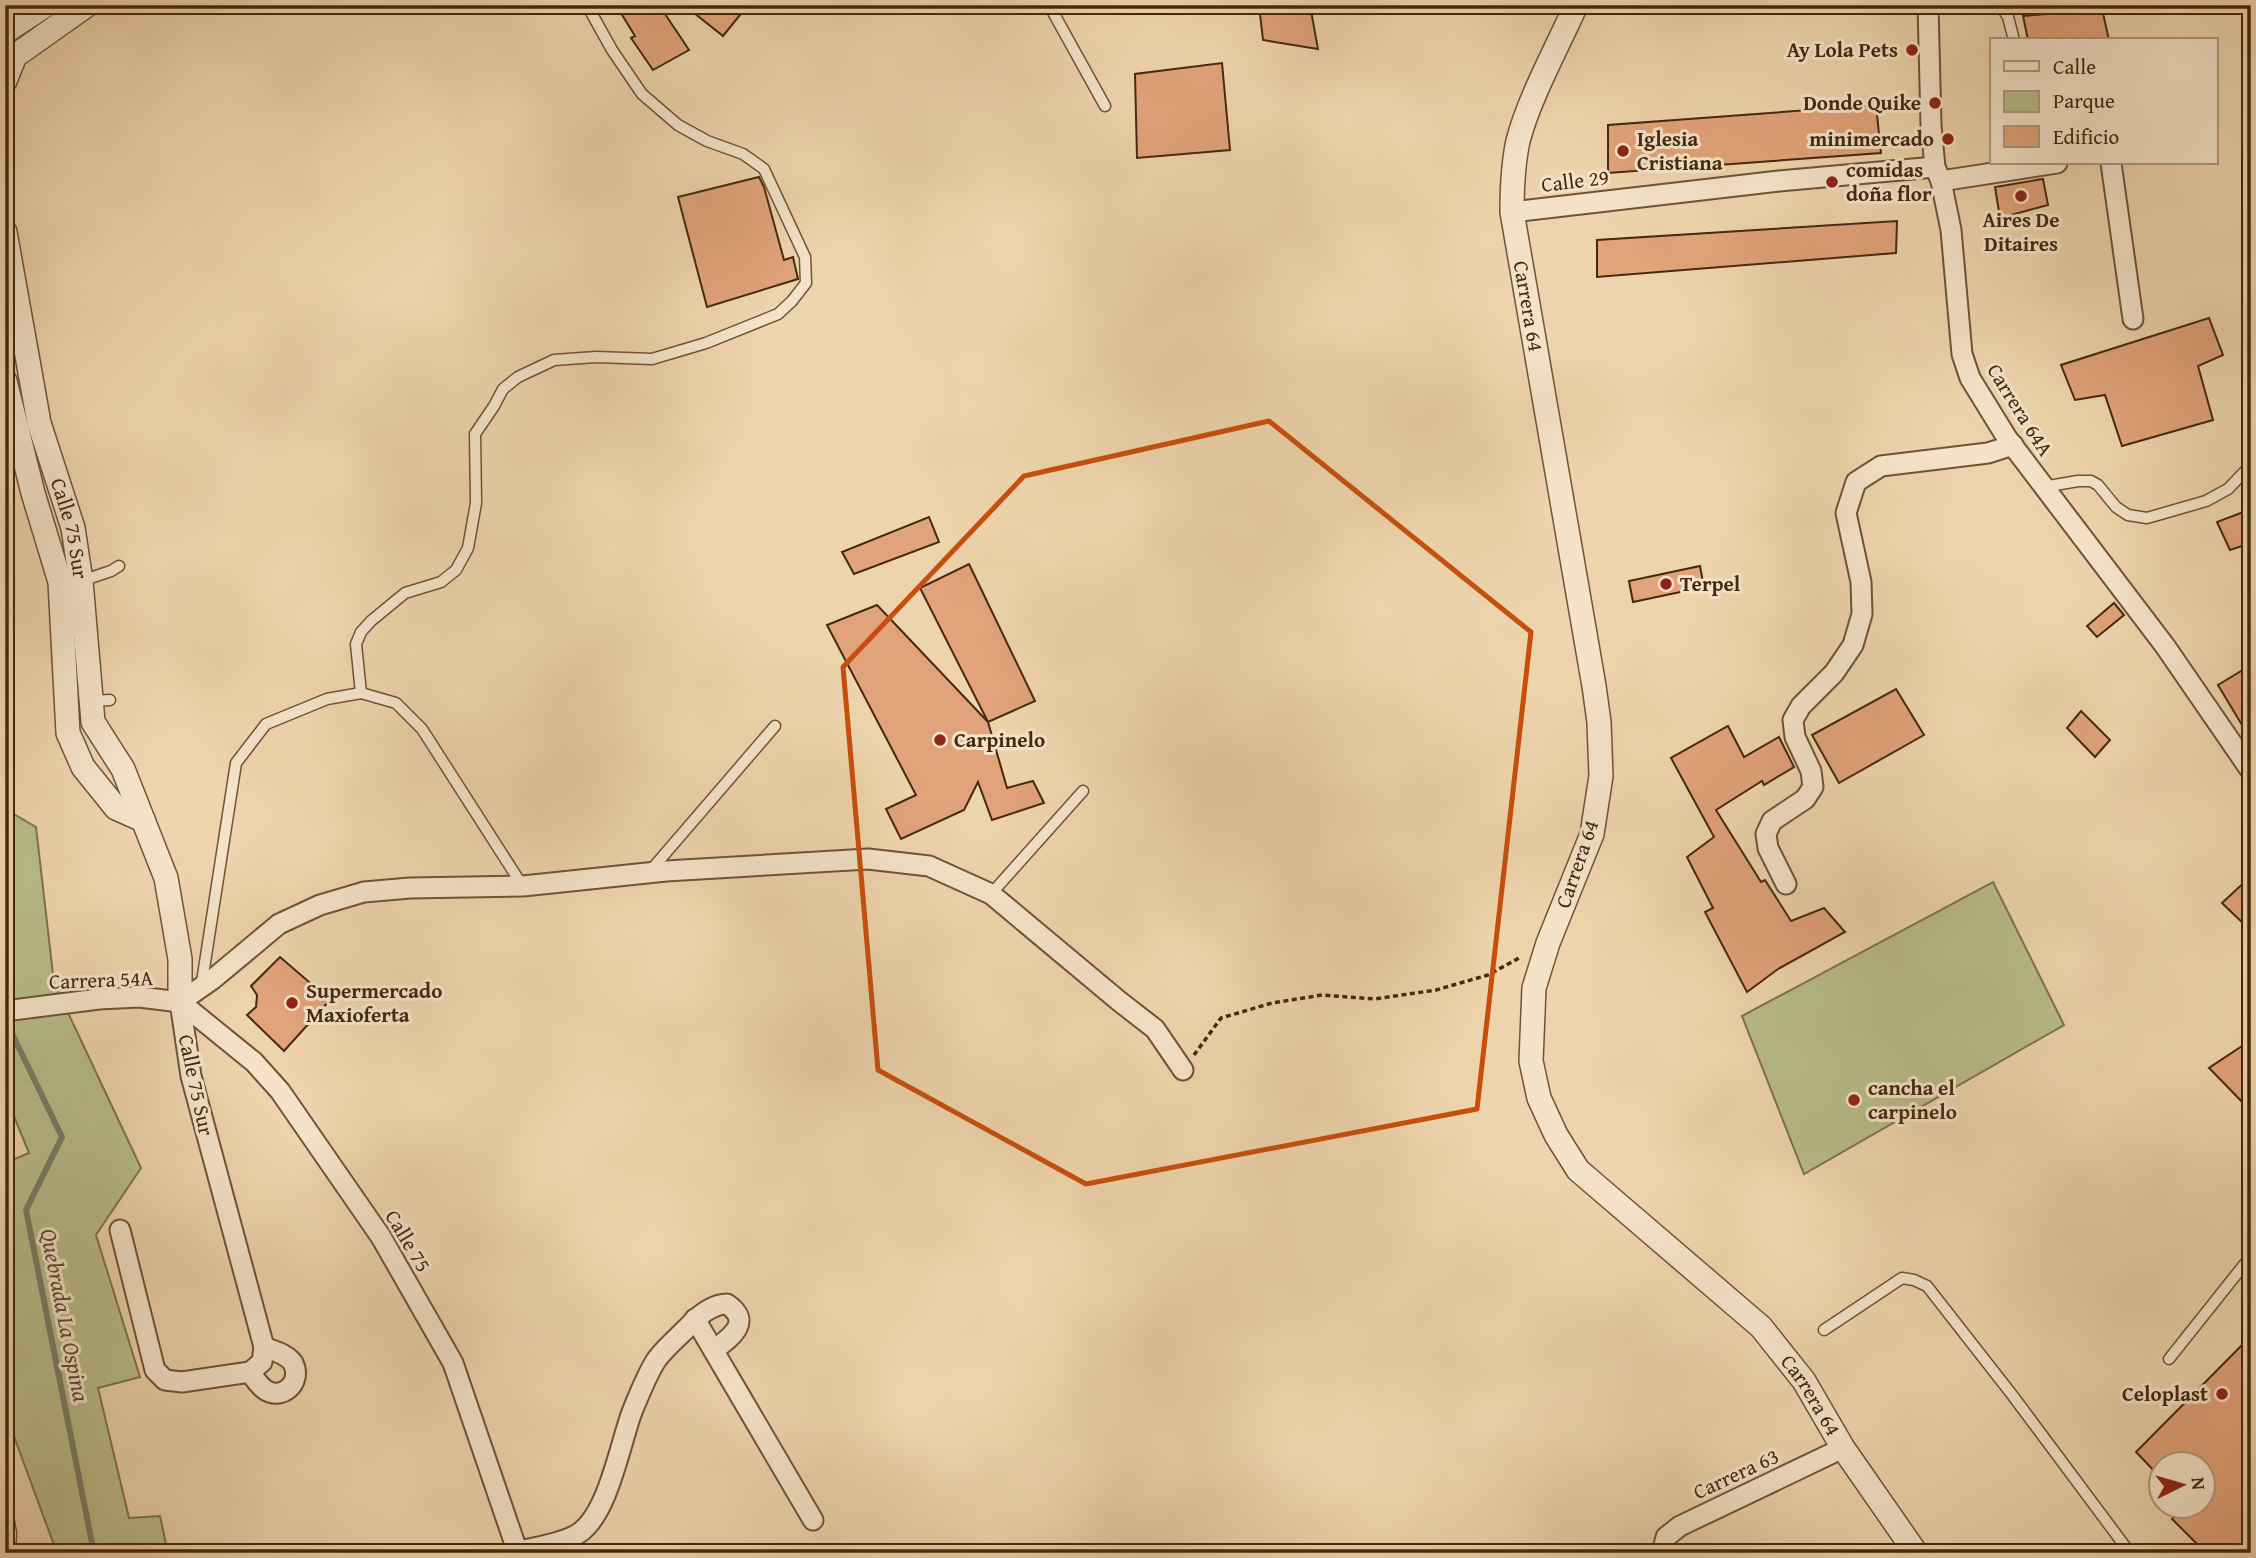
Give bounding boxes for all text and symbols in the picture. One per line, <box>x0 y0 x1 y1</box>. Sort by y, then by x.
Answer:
place label: Ay Lola Pets <box>1787 34 1898 65</box>
legend <box>1990 38 2218 164</box>
marker: Ay Lola Pets <box>1904 42 1920 58</box>
text: Calle <box>2053 51 2096 82</box>
text: Parque <box>2053 85 2115 116</box>
place label: Donde Quike <box>1803 87 1921 118</box>
marker: Donde Quike <box>1927 95 1943 111</box>
text: Edificio <box>2053 121 2119 152</box>
place label: Iglesia Cristiana <box>1637 123 1723 178</box>
place label: minimercado <box>1809 123 1934 154</box>
marker: minimercado <box>1940 131 1956 147</box>
marker: Iglesia Cristiana <box>1615 143 1631 159</box>
place label: comidas doña flor <box>1846 154 1932 209</box>
street label: Calle 29 <box>1539 161 1610 200</box>
marker: comidas doña flor <box>1824 174 1840 190</box>
marker: Aires De Ditaires <box>2013 188 2029 204</box>
place label: Aires De Ditaires <box>1982 204 2060 259</box>
street label: Carrera 64 <box>1506 258 1552 354</box>
street label: Carrera 64A <box>1980 357 2061 462</box>
street label: Calle 75 Sur <box>43 474 96 581</box>
place label: Terpel <box>1680 568 1741 599</box>
marker: Terpel <box>1658 576 1674 592</box>
place label: Carpinelo <box>954 724 1045 755</box>
marker: Carpinelo <box>932 732 948 748</box>
street label: Carrera 64 <box>1547 816 1606 912</box>
street label: Carrera 54A <box>48 962 154 997</box>
place label: Supermercado Maxioferta <box>306 975 442 1030</box>
marker: Supermercado Maxioferta <box>284 995 300 1011</box>
street label: Calle 75 Sur <box>171 1031 222 1139</box>
place label: cancha el carpinelo <box>1868 1072 1957 1127</box>
marker: cancha el carpinelo <box>1846 1092 1862 1108</box>
street label: Calle 75 <box>378 1204 439 1278</box>
water label: Quebrada La Ospina <box>33 1226 99 1405</box>
street label: Carrera 64 <box>1774 1348 1849 1442</box>
place label: Celoplast <box>2122 1378 2208 1409</box>
marker: Celoplast <box>2214 1386 2230 1402</box>
street label: Carrera 63 <box>1688 1440 1784 1507</box>
north arrow <box>2148 1450 2218 1520</box>
text: N <box>2184 1476 2213 1491</box>

